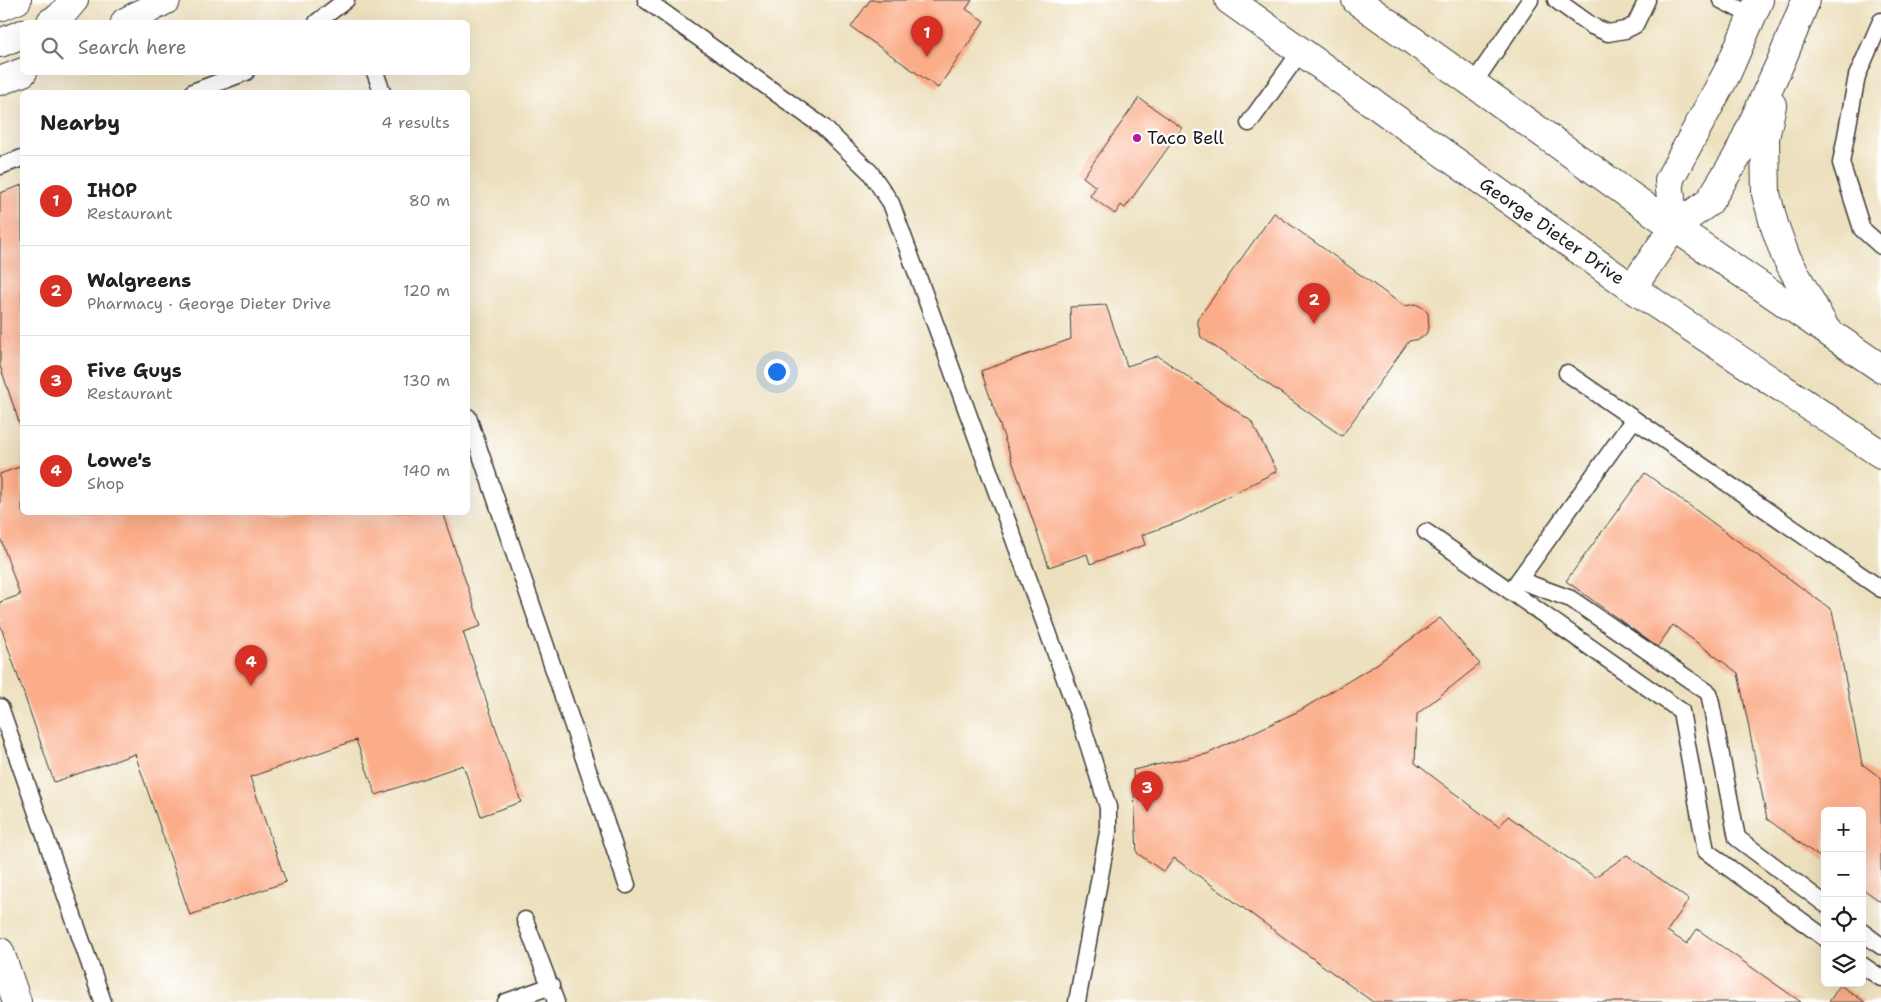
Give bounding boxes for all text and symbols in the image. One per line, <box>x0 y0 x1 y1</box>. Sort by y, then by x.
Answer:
pin: 1 <box>911 16 943 57</box>
search box <box>20 20 470 75</box>
icon: search <box>38 34 66 62</box>
text: Search here <box>78 35 187 60</box>
text: Nearby <box>40 109 120 137</box>
text: 4 results <box>381 112 450 133</box>
place label: Taco Bell <box>1147 126 1225 150</box>
marker: Taco Bell <box>1131 132 1143 144</box>
street label: George Dieter Drive <box>1475 172 1629 290</box>
text: IHOP <box>87 178 137 203</box>
text: 1 <box>52 190 60 211</box>
text: 80 m <box>409 190 450 211</box>
text: Restaurant <box>87 203 173 224</box>
text: Walgreens <box>87 268 191 293</box>
text: 2 <box>50 280 62 301</box>
text: 120 m <box>403 280 450 301</box>
pin: 2 <box>1298 283 1330 324</box>
text: Pharmacy · George Dieter Drive <box>87 293 331 314</box>
text: Five Guys <box>87 358 182 383</box>
your location <box>764 359 790 385</box>
text: 3 <box>50 370 62 391</box>
text: 130 m <box>403 370 450 391</box>
text: Restaurant <box>87 383 173 404</box>
text: Lowe's <box>87 448 152 473</box>
text: 4 <box>50 460 62 481</box>
text: 140 m <box>403 460 450 481</box>
text: Shop <box>87 473 124 494</box>
pin: 4 <box>235 645 267 686</box>
pin: 3 <box>1131 771 1163 812</box>
map controls <box>1821 807 1866 987</box>
button: + <box>1821 807 1866 852</box>
button: − <box>1821 852 1866 897</box>
button: locate <box>1821 897 1866 942</box>
button: layers <box>1821 942 1866 987</box>

